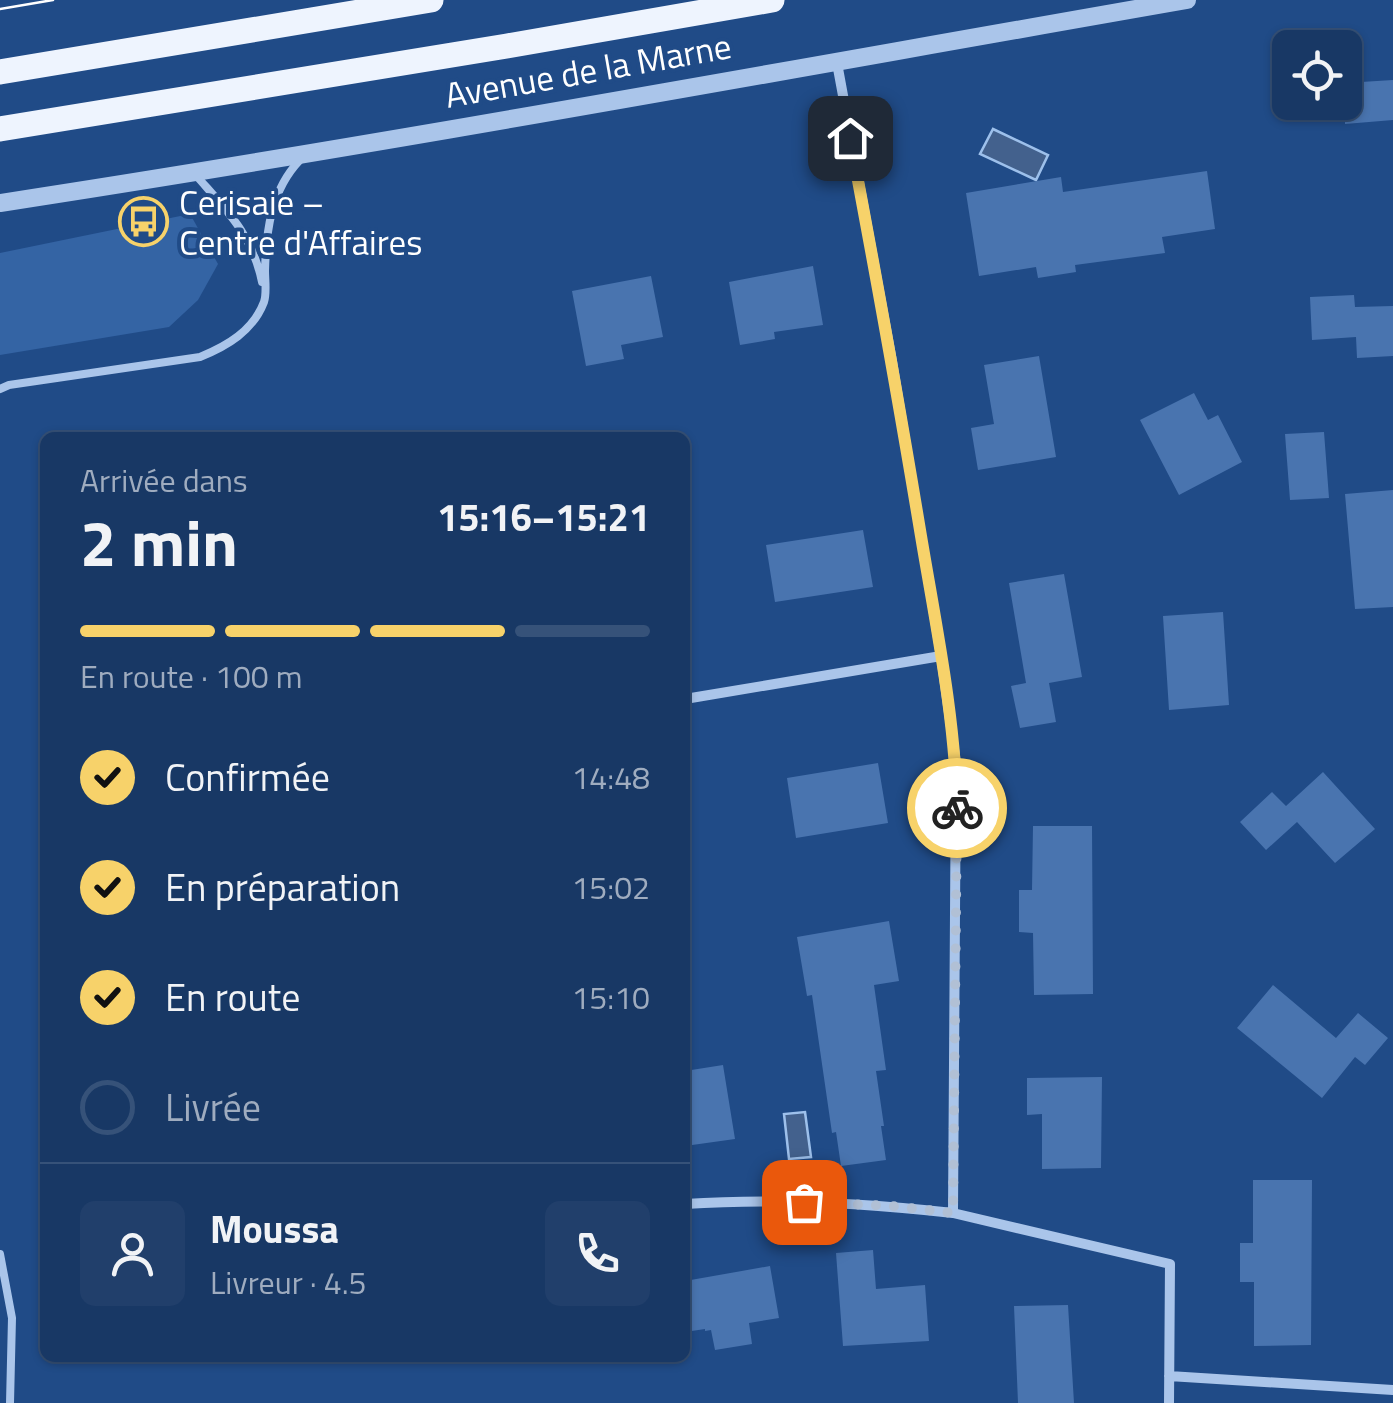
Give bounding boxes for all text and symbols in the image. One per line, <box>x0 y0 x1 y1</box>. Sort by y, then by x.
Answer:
street label: Avenue de la Marne <box>441 18 735 122</box>
map controls <box>1272 30 1362 120</box>
button: locate <box>1272 30 1362 120</box>
pin <box>808 96 893 181</box>
icon: home <box>823 111 878 166</box>
place label: Cerisaie – Centre d'Affaires <box>179 175 422 269</box>
bus stop icon: Cerisaie – Centre d'Affaires <box>118 196 170 248</box>
text: Arrivée dans <box>80 456 248 504</box>
text: 15:16–15:21 <box>437 488 650 546</box>
text: 2 min <box>80 492 238 591</box>
text: En route · 100 m <box>80 652 303 700</box>
text: Confirmée <box>165 748 330 806</box>
icon: check <box>80 750 135 805</box>
text: 14:48 <box>571 753 650 801</box>
courier <box>907 758 1007 858</box>
icon: bike <box>930 781 985 836</box>
text: En préparation <box>165 858 400 916</box>
icon: check <box>80 860 135 915</box>
text: 15:02 <box>571 863 650 911</box>
text: En route <box>165 968 300 1026</box>
icon: check <box>80 970 135 1025</box>
text: 15:10 <box>571 973 650 1021</box>
text: Livrée <box>165 1078 261 1136</box>
pin <box>762 1160 847 1245</box>
icon: bag <box>777 1175 832 1230</box>
text: Moussa <box>210 1200 339 1258</box>
button: person <box>80 1201 185 1306</box>
button: phone <box>545 1201 650 1306</box>
text: Livreur · 4.5 <box>210 1258 366 1306</box>

